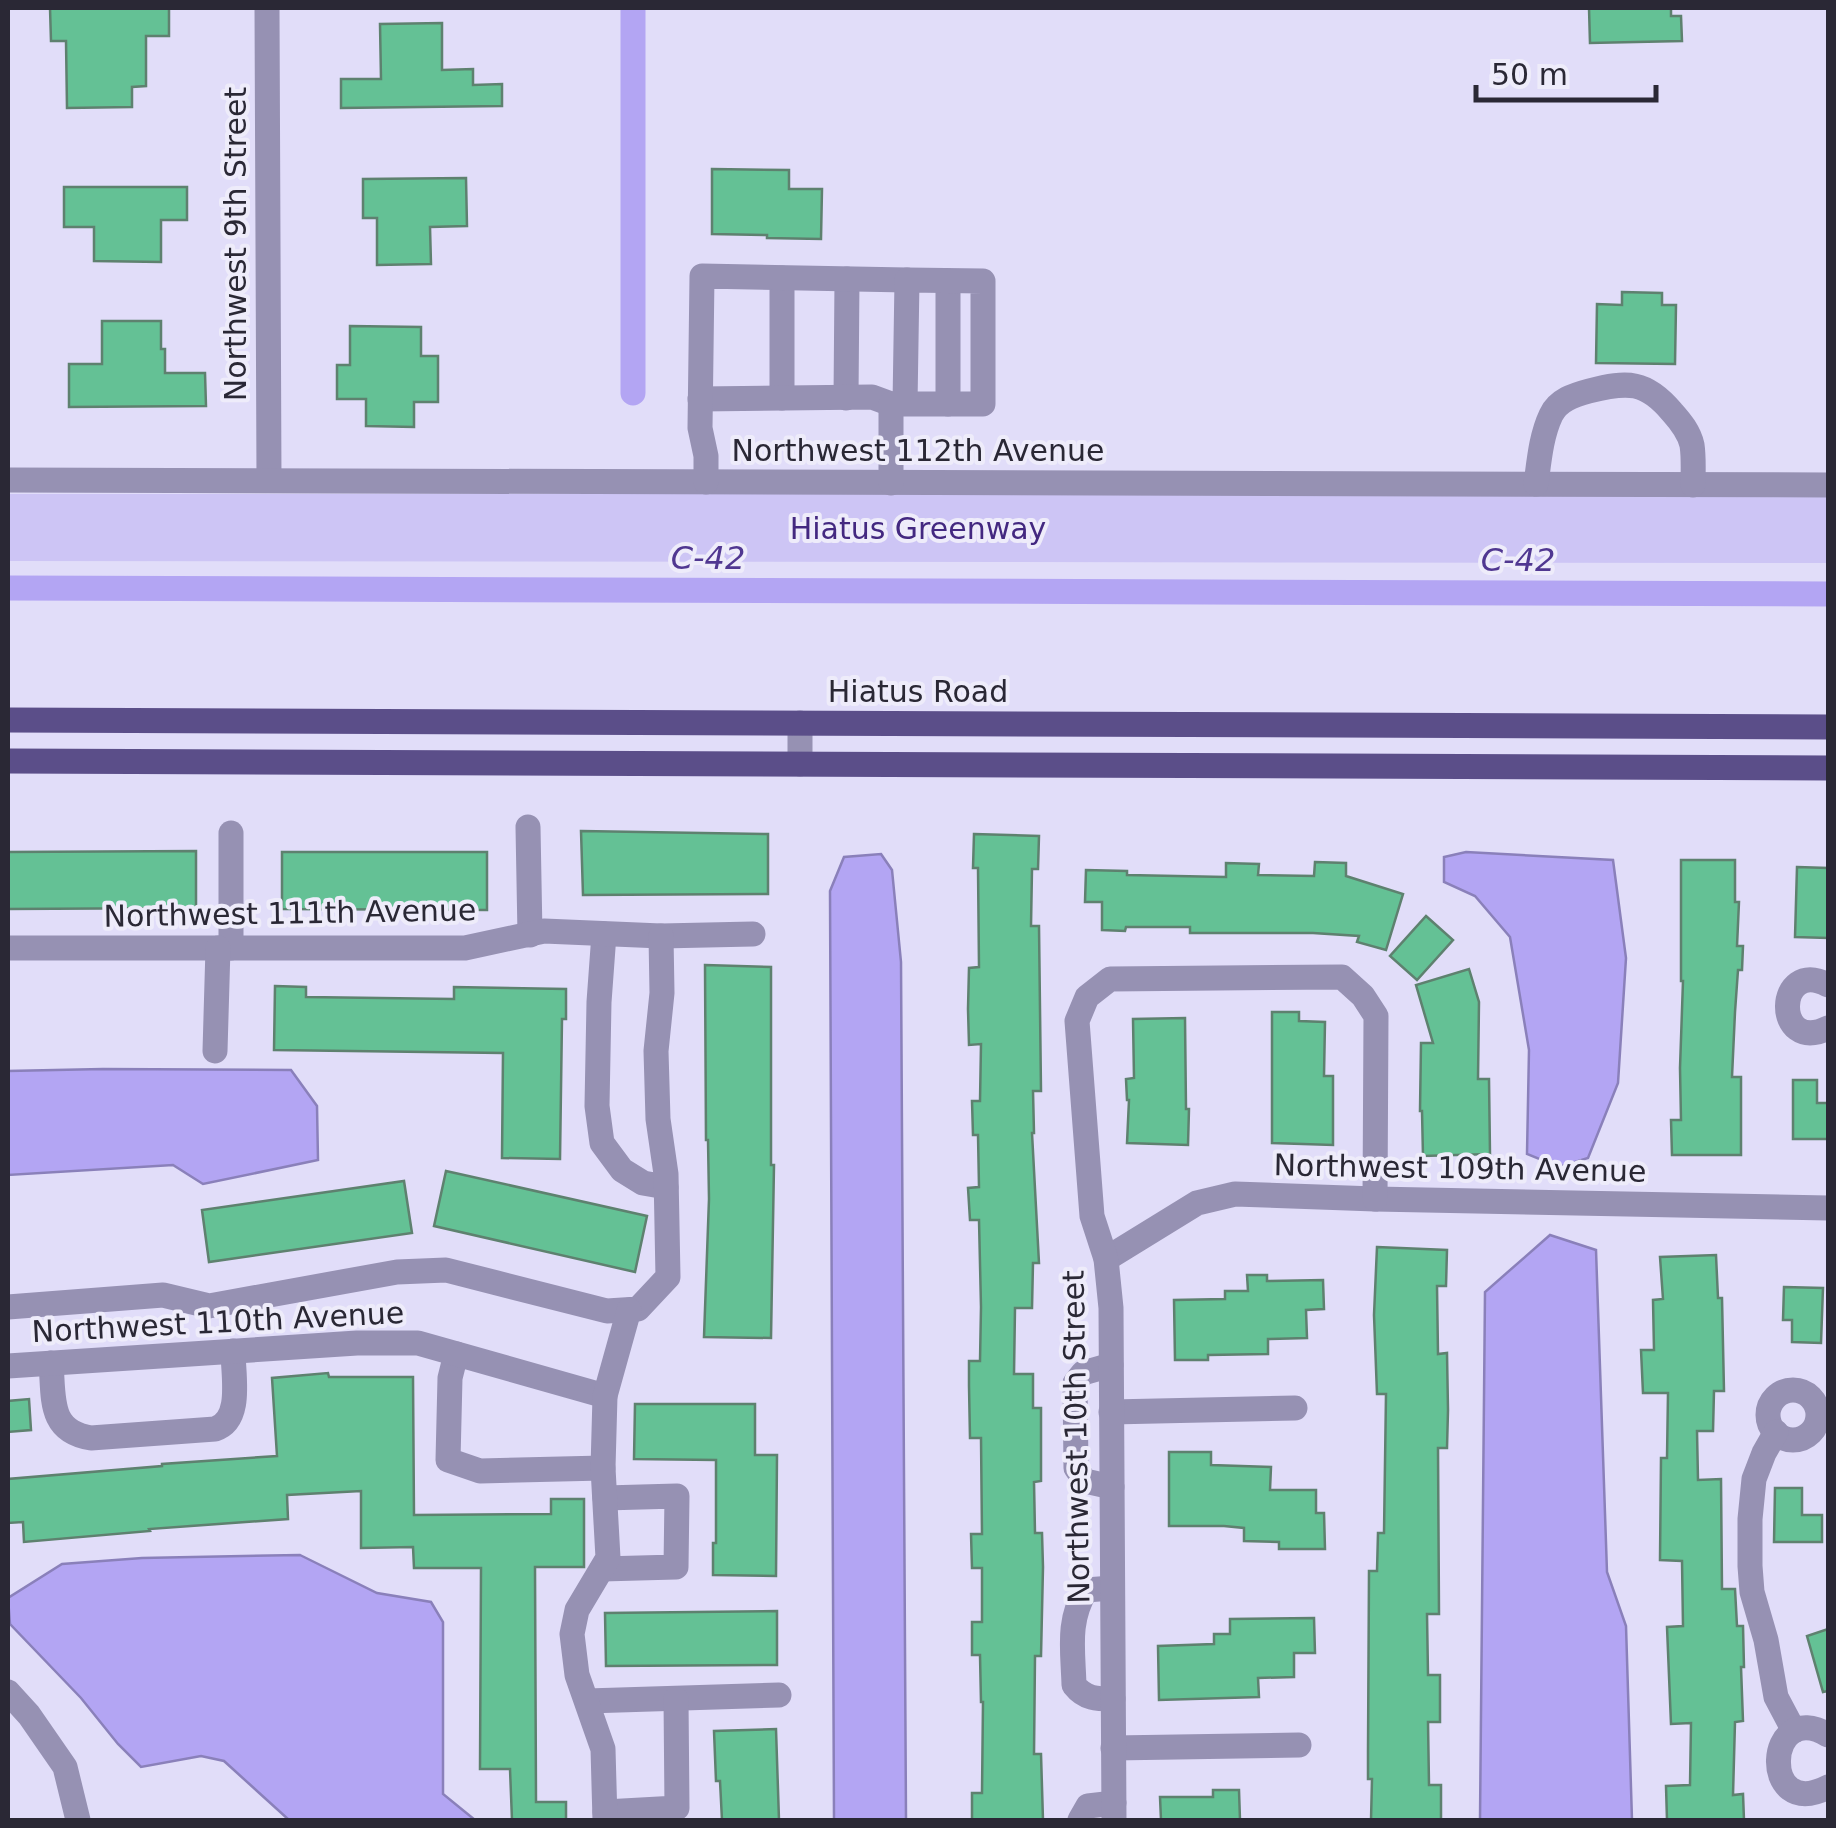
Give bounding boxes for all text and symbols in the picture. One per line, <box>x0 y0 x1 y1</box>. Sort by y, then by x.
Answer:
scale bar <box>1476 40 1656 102</box>
text: 50 m <box>1491 57 1568 92</box>
street label: Northwest 9th Street <box>218 87 253 401</box>
street label: Northwest 112th Avenue <box>732 433 1104 468</box>
park label: Hiatus Greenway <box>790 511 1046 546</box>
water label: C-42 <box>671 539 745 577</box>
water label: C-42 <box>1481 541 1555 579</box>
street label: Hiatus Road <box>828 674 1008 709</box>
street label: Northwest 111th Avenue <box>103 892 477 934</box>
street label: Northwest 109th Avenue <box>1273 1147 1647 1189</box>
street label: Northwest 10th Street <box>1056 1270 1096 1604</box>
street label: Northwest 110th Avenue <box>31 1295 405 1349</box>

